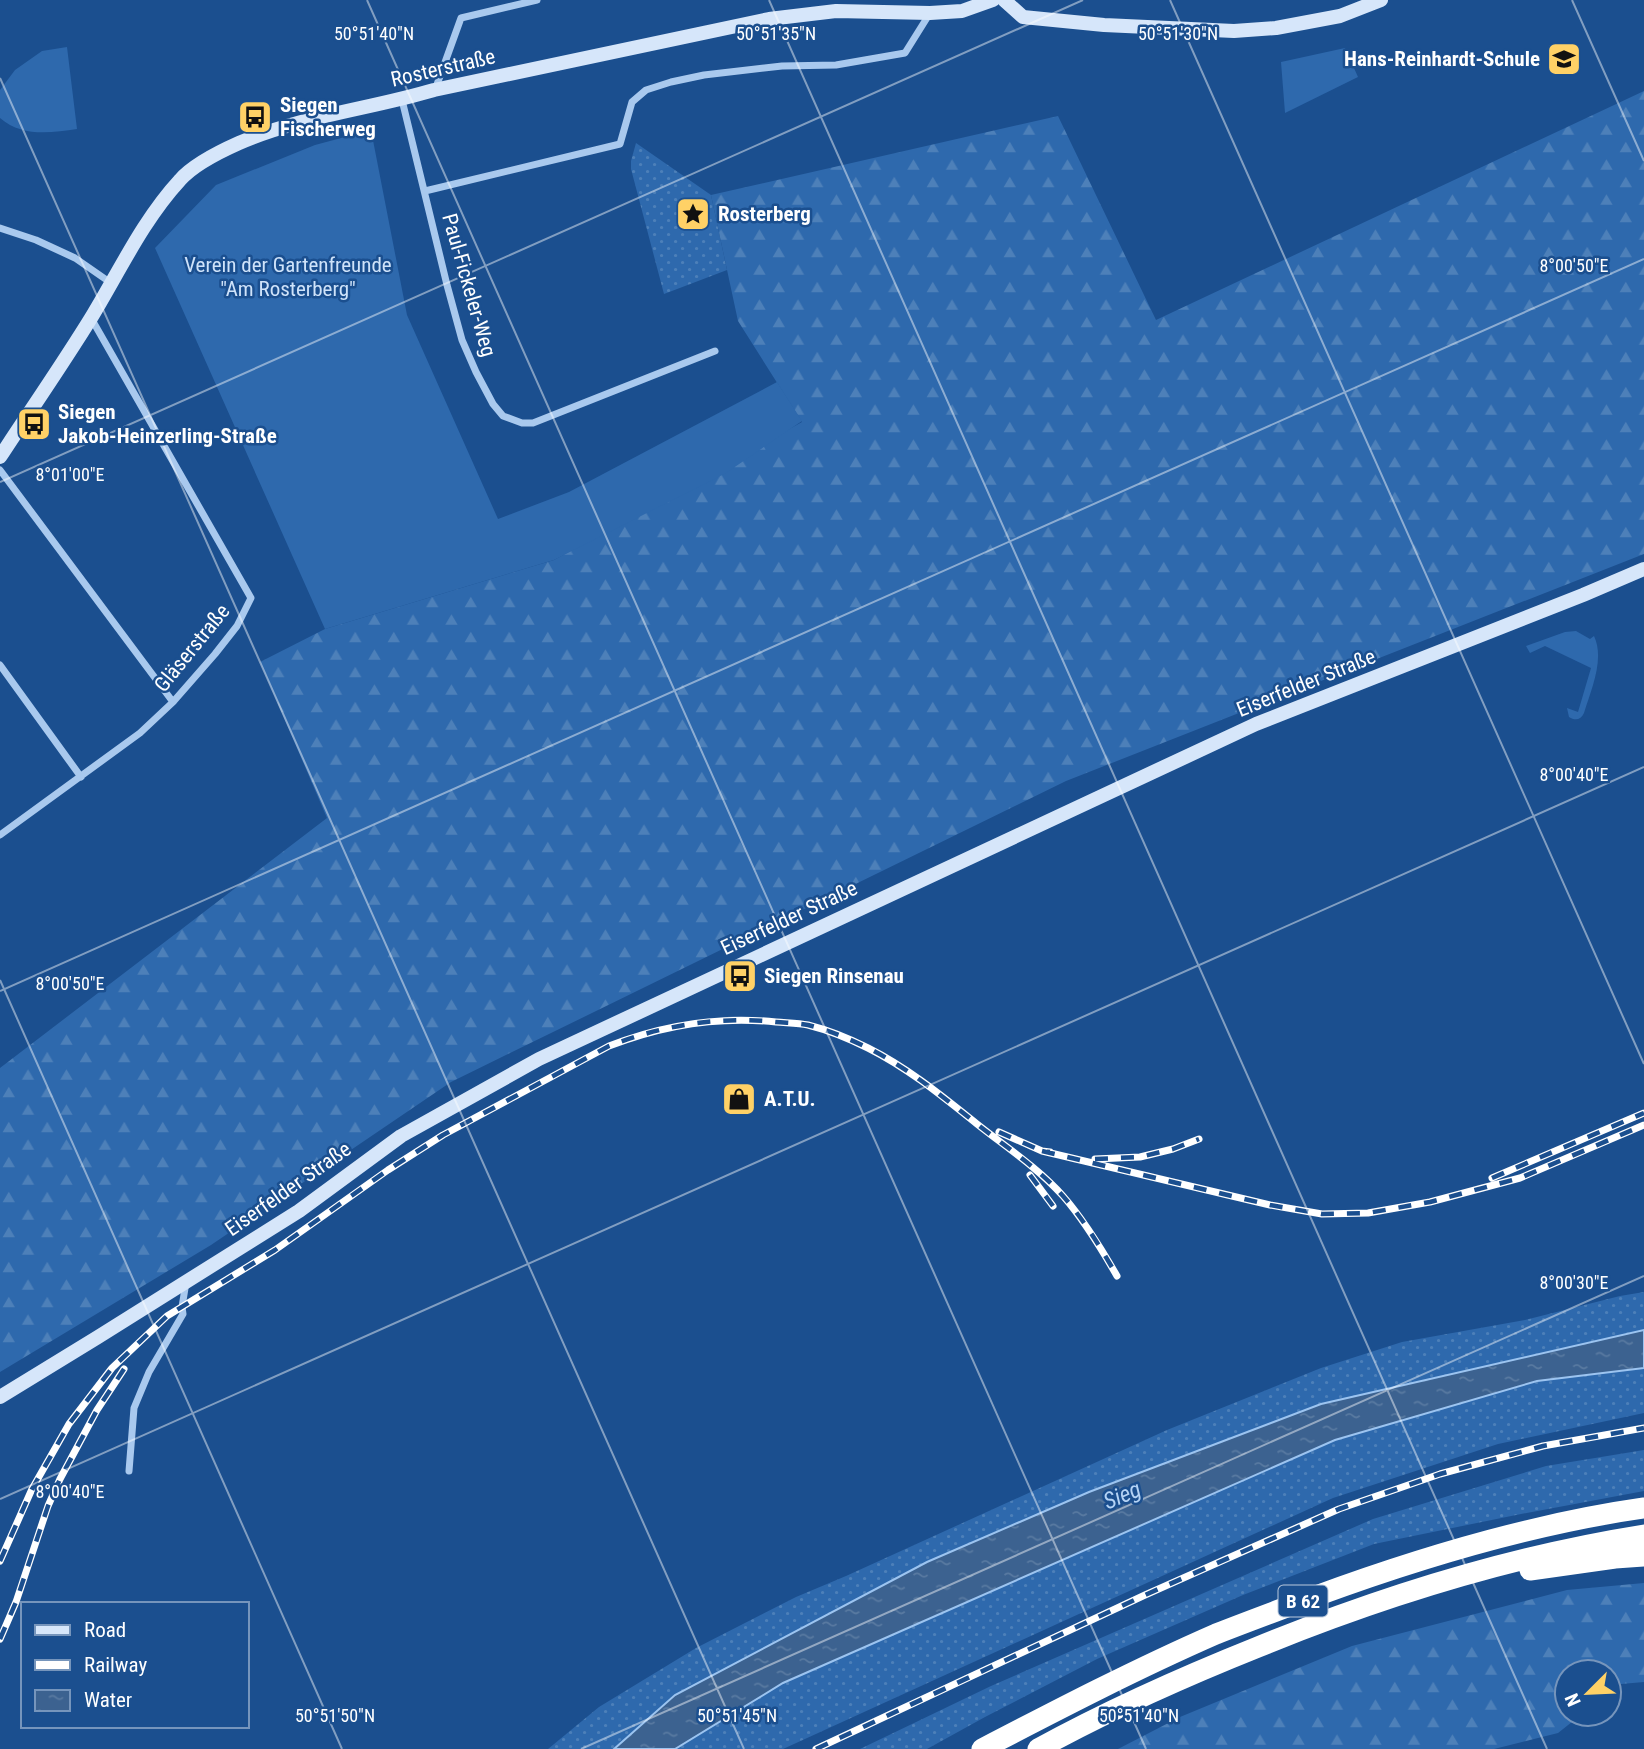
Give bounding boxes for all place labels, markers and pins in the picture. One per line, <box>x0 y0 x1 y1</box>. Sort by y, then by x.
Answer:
school or university icon: Hans-Reinhardt-Schule <box>1545 40 1583 78</box>
place label: Hans-Reinhardt-Schule <box>1344 47 1540 71</box>
place label: Siegen Fischerweg <box>280 93 376 141</box>
bus stop icon: Siegen Fischerweg <box>236 98 274 136</box>
place icon: Rosterberg <box>674 195 712 233</box>
place label: Rosterberg <box>718 202 811 226</box>
place label: Siegen Jakob-Heinzerling-Straße <box>58 400 277 448</box>
bus stop icon: Siegen Jakob-Heinzerling-Straße <box>15 405 53 443</box>
bus stop icon: Siegen Rinsenau <box>721 957 759 995</box>
place label: Siegen Rinsenau <box>764 964 904 988</box>
shop icon: A.T.U. <box>720 1080 758 1118</box>
place label: A.T.U. <box>764 1087 816 1111</box>

